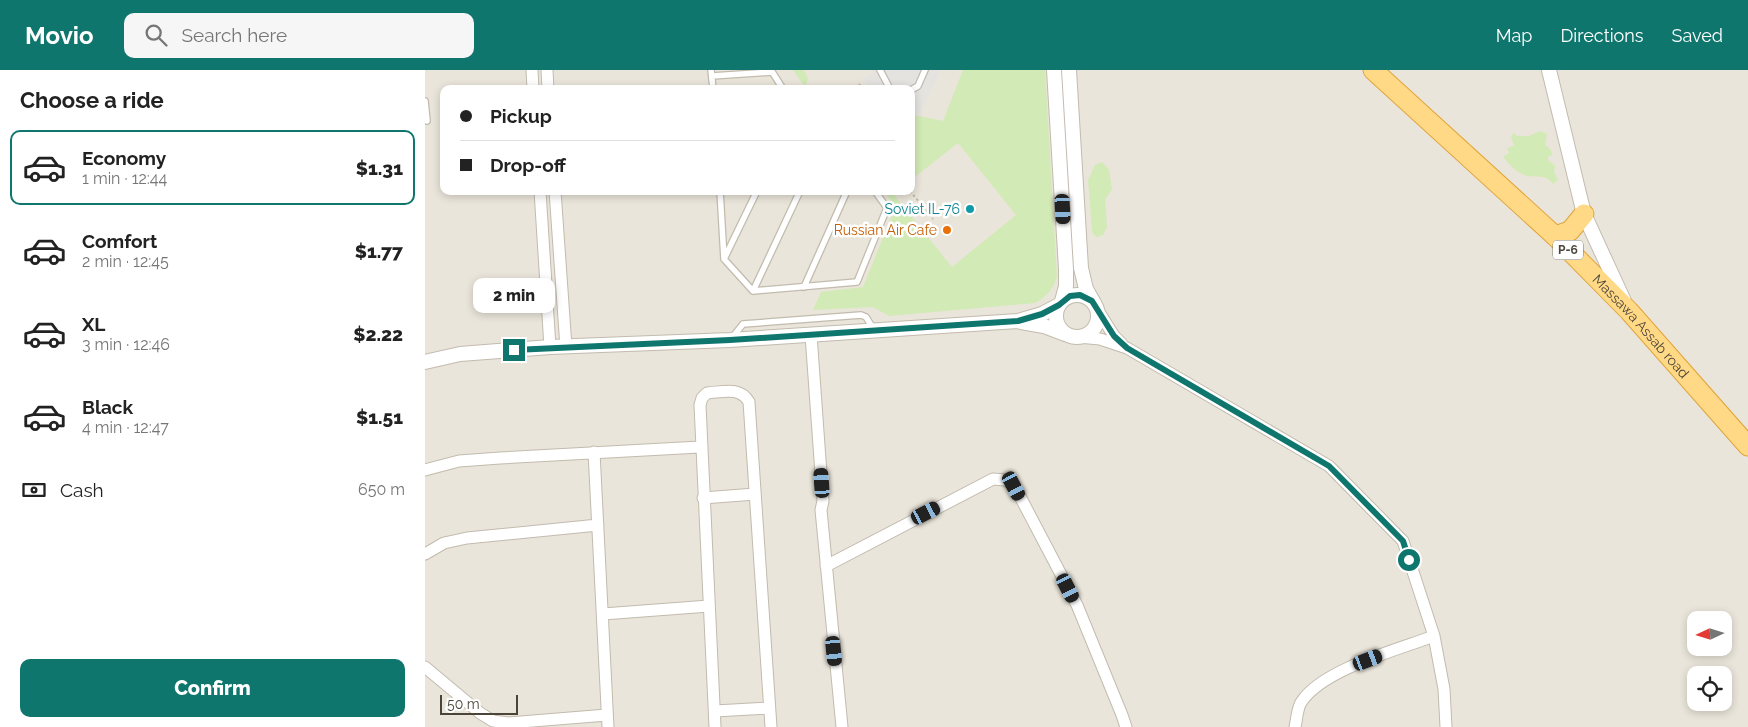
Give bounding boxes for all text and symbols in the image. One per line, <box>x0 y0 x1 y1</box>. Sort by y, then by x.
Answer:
search box <box>124 13 474 58</box>
text: Movio <box>25 21 94 50</box>
icon: search <box>142 21 170 49</box>
text: Search here <box>182 24 287 46</box>
text: Map <box>1496 25 1532 46</box>
text: Directions <box>1560 25 1644 46</box>
text: Saved <box>1672 25 1723 46</box>
text: Choose a ride <box>20 87 164 113</box>
text: Pickup <box>490 105 552 127</box>
icon: car <box>22 145 67 190</box>
text: Economy <box>82 147 166 169</box>
text: Drop-off <box>490 154 566 176</box>
text: $1.31 <box>356 157 403 179</box>
text: 1 min · 12:44 <box>82 169 167 188</box>
car <box>1054 194 1071 224</box>
place label: Soviet IL-76 <box>885 201 960 217</box>
marker: Soviet IL-76 <box>964 203 976 215</box>
place label: Russian Air Cafe <box>834 222 937 238</box>
marker: Russian Air Cafe <box>941 224 953 236</box>
icon: car <box>22 228 67 273</box>
text: Comfort <box>82 230 157 252</box>
text: $1.77 <box>355 240 403 262</box>
road number: P-6 <box>1553 240 1583 260</box>
text: 2 min · 12:45 <box>82 252 169 271</box>
street label: Massawa Assab road <box>1589 271 1692 381</box>
callout: 2 min <box>473 278 555 312</box>
text: 2 min <box>493 286 535 305</box>
icon: car <box>22 311 67 356</box>
text: XL <box>82 313 105 335</box>
text: $2.22 <box>353 323 403 345</box>
text: 3 min · 12:46 <box>82 335 170 354</box>
route end <box>503 339 525 361</box>
icon: car <box>22 394 67 439</box>
text: Black <box>82 396 133 418</box>
text: $1.51 <box>356 406 403 428</box>
text: 4 min · 12:47 <box>82 418 169 437</box>
car <box>813 468 830 498</box>
car <box>1000 469 1027 503</box>
icon: cash <box>20 476 48 504</box>
text: Cash <box>60 479 104 501</box>
text: 650 m <box>358 480 405 499</box>
car <box>909 500 942 526</box>
route start <box>1398 549 1420 571</box>
car <box>1054 571 1081 605</box>
north arrow <box>1687 611 1733 656</box>
map controls <box>1687 611 1732 711</box>
car <box>824 635 843 667</box>
car <box>1351 648 1384 672</box>
button: Confirm <box>20 659 405 717</box>
button: locate <box>1687 666 1732 711</box>
scale bar <box>440 692 517 715</box>
text: 50 m <box>447 696 480 712</box>

